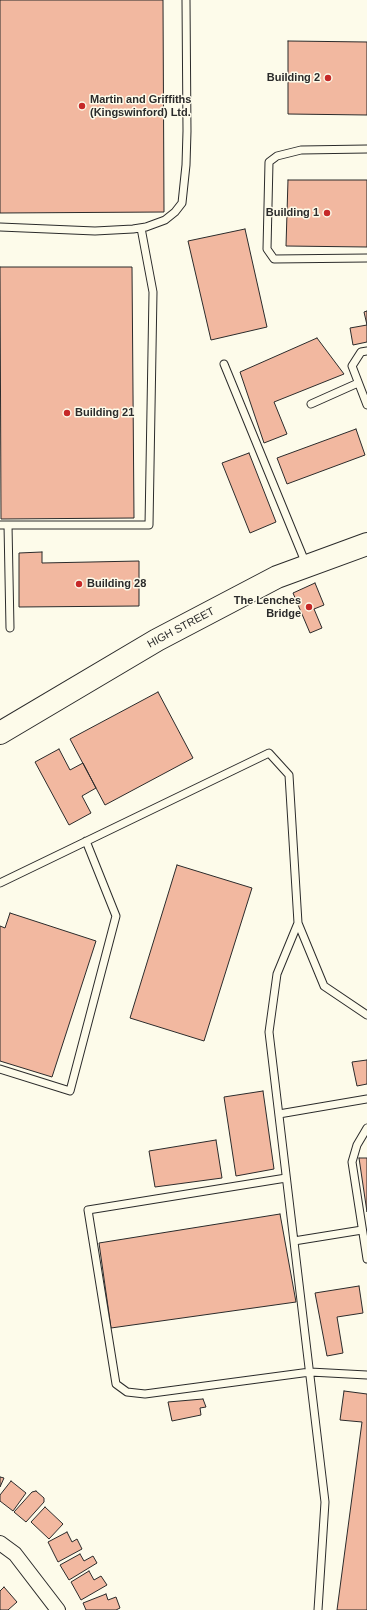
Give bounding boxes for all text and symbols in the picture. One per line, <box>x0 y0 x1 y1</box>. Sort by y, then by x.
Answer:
place label: Building 2 <box>267 71 320 85</box>
marker: Building 2 <box>323 73 333 83</box>
place label: Martin and Griffiths (Kingswinford) Ltd. <box>90 93 191 119</box>
marker: Martin and Griffiths (Kingswinford) Ltd. <box>77 101 87 111</box>
place label: Building 1 <box>266 206 319 220</box>
marker: Building 1 <box>322 208 332 218</box>
place label: Building 21 <box>75 406 134 420</box>
marker: Building 21 <box>62 408 72 418</box>
place label: Building 28 <box>87 577 146 591</box>
marker: Building 28 <box>74 579 84 589</box>
place label: The Lenches Bridge <box>234 594 301 620</box>
marker: The Lenches Bridge <box>304 602 314 612</box>
street label: HIGH STREET <box>145 605 217 651</box>

